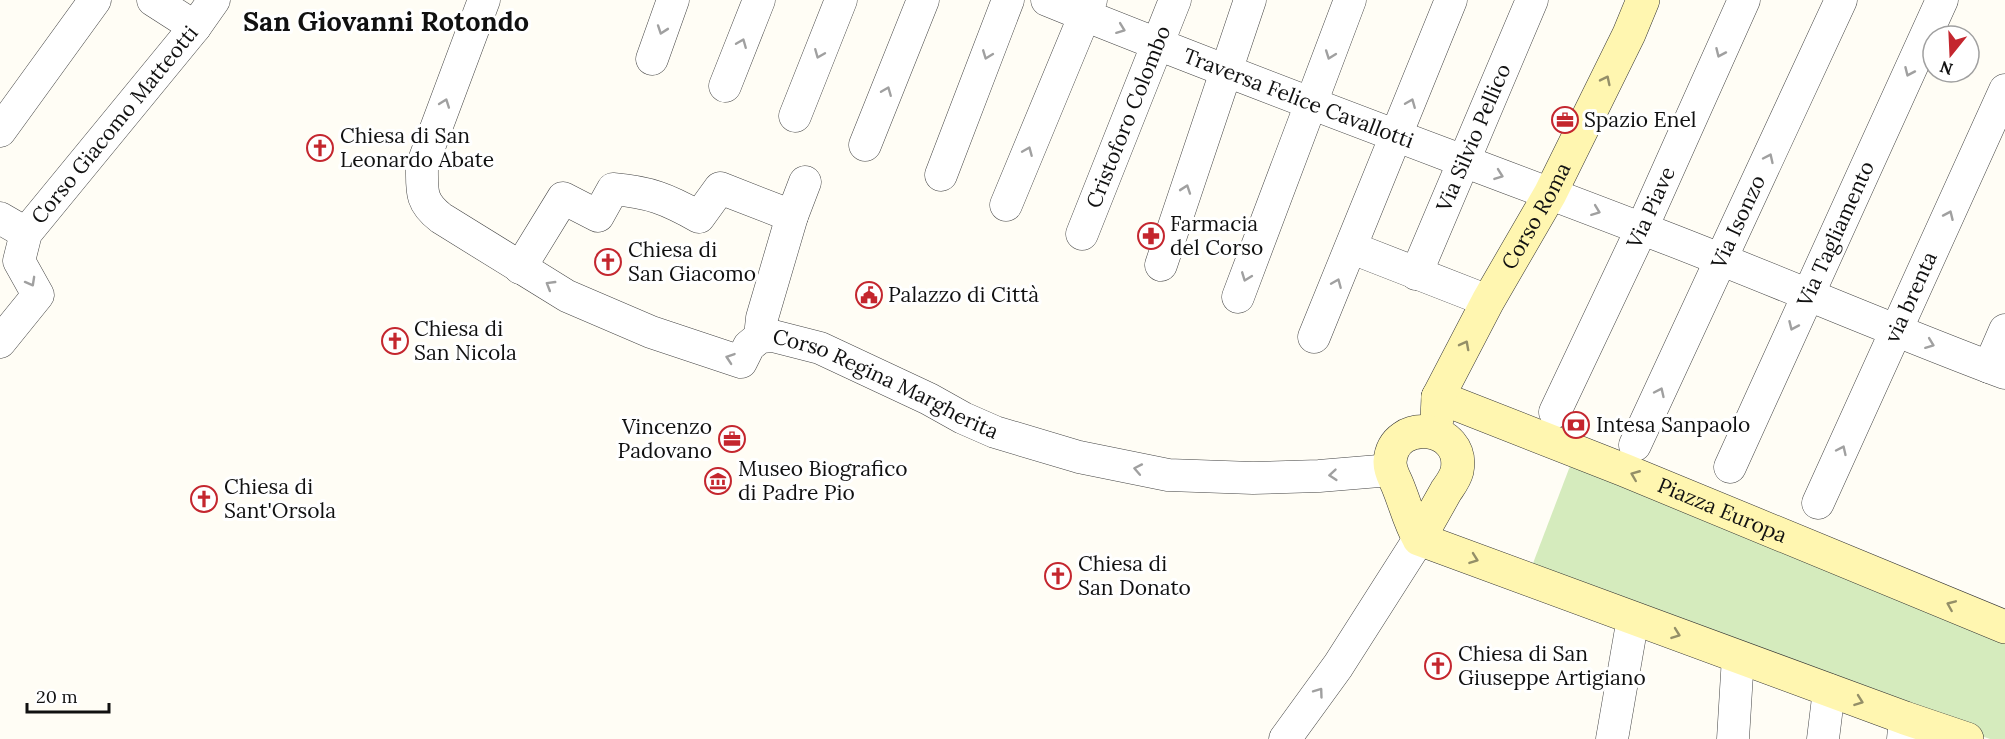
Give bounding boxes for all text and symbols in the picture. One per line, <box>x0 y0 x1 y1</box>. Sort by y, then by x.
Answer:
district label: San Giovanni Rotondo <box>243 4 529 38</box>
street label: Corso Giacomo Matteotti <box>25 20 204 229</box>
street label: Cristoforo Colombo <box>1080 22 1176 212</box>
one-way arrow <box>1115 22 1125 35</box>
one-way arrow <box>657 24 670 35</box>
north arrow <box>1921 24 1981 84</box>
one-way arrow <box>735 38 747 49</box>
street label: Traversa Felice Cavallotti <box>1179 42 1418 154</box>
one-way arrow <box>1715 47 1727 58</box>
one-way arrow <box>814 48 826 59</box>
one-way arrow <box>982 49 995 60</box>
one-way arrow <box>1325 49 1337 60</box>
text: N <box>1937 57 1955 80</box>
street label: Via Silvio Pellico <box>1430 60 1516 216</box>
one-way arrow <box>1904 66 1916 77</box>
one-way arrow <box>1599 76 1610 87</box>
one-way arrow <box>880 86 892 97</box>
one-way arrow <box>1403 98 1416 108</box>
one-way arrow <box>438 99 451 109</box>
office icon: Spazio Enel <box>1550 105 1580 135</box>
place label: Spazio Enel <box>1584 106 1697 133</box>
place label: Chiesa di San Leonardo Abate <box>340 122 494 173</box>
church icon: Chiesa di San Leonardo Abate <box>305 133 335 163</box>
one-way arrow <box>1021 146 1033 157</box>
one-way arrow <box>1761 153 1773 164</box>
street label: Via Tagliamento <box>1790 157 1880 312</box>
street label: Corso Roma <box>1495 158 1577 274</box>
street label: Via Piave <box>1620 162 1681 253</box>
one-way arrow <box>1492 168 1503 180</box>
street label: Via Isonzo <box>1704 170 1771 274</box>
one-way arrow <box>1179 184 1191 195</box>
one-way arrow <box>1590 204 1601 216</box>
place label: Farmacia del Corso <box>1170 210 1263 261</box>
one-way arrow <box>1942 210 1954 221</box>
pharmacy icon: Farmacia del Corso <box>1136 221 1166 251</box>
place label: Chiesa di San Giacomo <box>628 236 756 287</box>
church icon: Chiesa di San Giacomo <box>593 247 623 277</box>
street label: via brenta <box>1878 247 1943 347</box>
one-way arrow <box>1241 270 1253 281</box>
one-way arrow <box>24 276 35 287</box>
one-way arrow <box>1330 279 1342 290</box>
public building icon: Palazzo di Città <box>854 280 884 310</box>
one-way arrow <box>546 281 556 293</box>
place label: Palazzo di Città <box>888 281 1039 308</box>
place label: Chiesa di San Nicola <box>414 315 517 366</box>
one-way arrow <box>1789 320 1801 331</box>
street label: Corso Regina Margherita <box>770 323 1003 445</box>
church icon: Chiesa di San Nicola <box>380 326 410 356</box>
one-way arrow <box>1924 337 1935 349</box>
one-way arrow <box>1458 341 1469 351</box>
one-way arrow <box>725 352 736 365</box>
one-way arrow <box>1653 387 1665 398</box>
bank icon: Intesa Sanpaolo <box>1561 410 1591 440</box>
place label: Intesa Sanpaolo <box>1596 411 1750 438</box>
place label: Vincenzo Padovano <box>618 413 712 464</box>
office icon: Vincenzo Padovano <box>717 424 747 454</box>
one-way arrow <box>1835 445 1847 456</box>
place label: Museo Biografico di Padre Pio <box>738 455 908 506</box>
one-way arrow <box>1134 463 1144 476</box>
museum icon: Museo Biografico di Padre Pio <box>703 466 733 496</box>
one-way arrow <box>1328 468 1337 481</box>
one-way arrow <box>1630 469 1640 482</box>
street label: Piazza Europa <box>1654 471 1791 549</box>
place label: Chiesa di Sant'Orsola <box>224 473 336 524</box>
church icon: Chiesa di Sant'Orsola <box>189 484 219 514</box>
place label: Chiesa di San Donato <box>1078 550 1191 601</box>
one-way arrow <box>1468 552 1478 565</box>
church icon: Chiesa di San Donato <box>1043 561 1073 591</box>
one-way arrow <box>1946 600 1957 612</box>
one-way arrow <box>1671 626 1681 639</box>
place label: Chiesa di San Giuseppe Artigiano <box>1458 640 1646 691</box>
church icon: Chiesa di San Giuseppe Artigiano <box>1423 651 1453 681</box>
scale bar <box>27 676 110 714</box>
text: 20 m <box>36 685 78 708</box>
one-way arrow <box>1312 687 1323 698</box>
one-way arrow <box>1853 694 1864 706</box>

